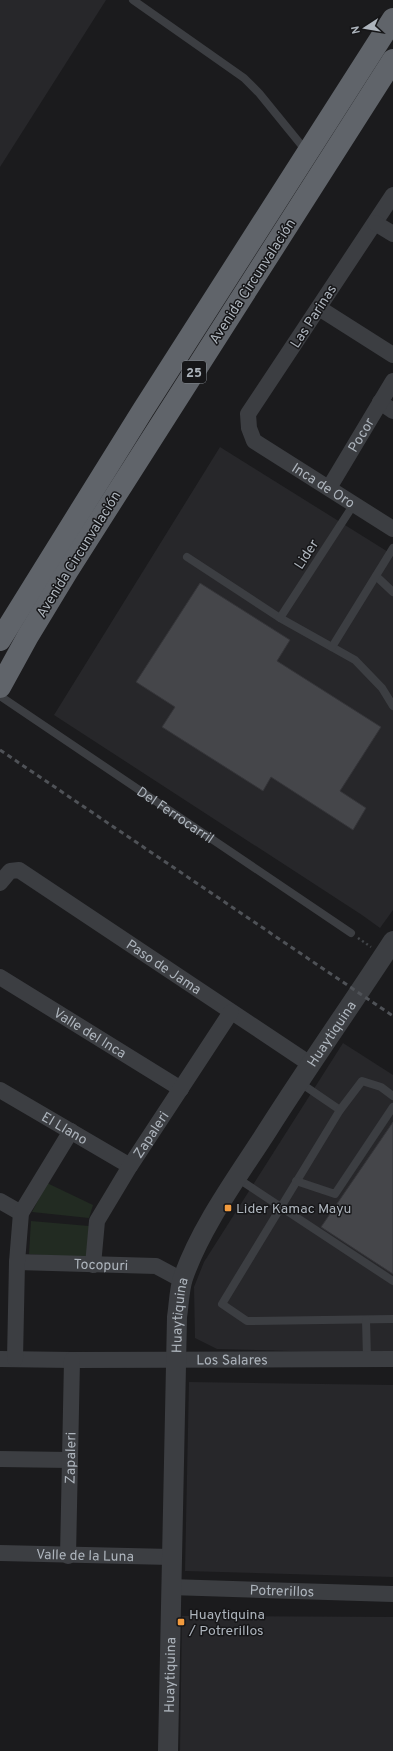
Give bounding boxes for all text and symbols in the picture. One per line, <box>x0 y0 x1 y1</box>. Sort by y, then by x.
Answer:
north arrow <box>345 8 385 48</box>
text: N <box>349 25 364 35</box>
street label: Avenida Circunvalación <box>206 216 300 348</box>
street label: Las Parinas <box>288 282 341 352</box>
road number: 25 <box>182 361 206 383</box>
street label: Pocor <box>345 415 379 456</box>
street label: Inca de Oro <box>288 460 358 513</box>
street label: Avenida Circunvalación <box>33 489 125 621</box>
street label: Lider <box>291 536 324 573</box>
street label: Del Ferrocarril <box>133 784 217 848</box>
street label: Paso de Jama <box>122 937 204 999</box>
street label: Huaytiquina <box>304 998 361 1071</box>
street label: Valle del Inca <box>50 1005 129 1063</box>
street label: El Llano <box>38 1109 90 1149</box>
street label: Zapaleri <box>130 1109 173 1162</box>
place label: Lider Kamac Mayu <box>236 1201 352 1218</box>
marker: Lider Kamac Mayu <box>223 1203 233 1213</box>
street label: Tocopuri <box>73 1257 128 1275</box>
street label: Huaytiquina <box>169 1276 193 1353</box>
street label: Los Salares <box>196 1352 268 1370</box>
street label: Zapaleri <box>62 1432 81 1484</box>
street label: Valle de la Luna <box>36 1547 134 1566</box>
street label: Potrerillos <box>249 1583 314 1602</box>
place label: Huaytiquina / Potrerillos <box>188 1607 265 1640</box>
marker: Huaytiquina / Potrerillos <box>176 1617 186 1627</box>
street label: Huaytiquina <box>162 1637 180 1713</box>

